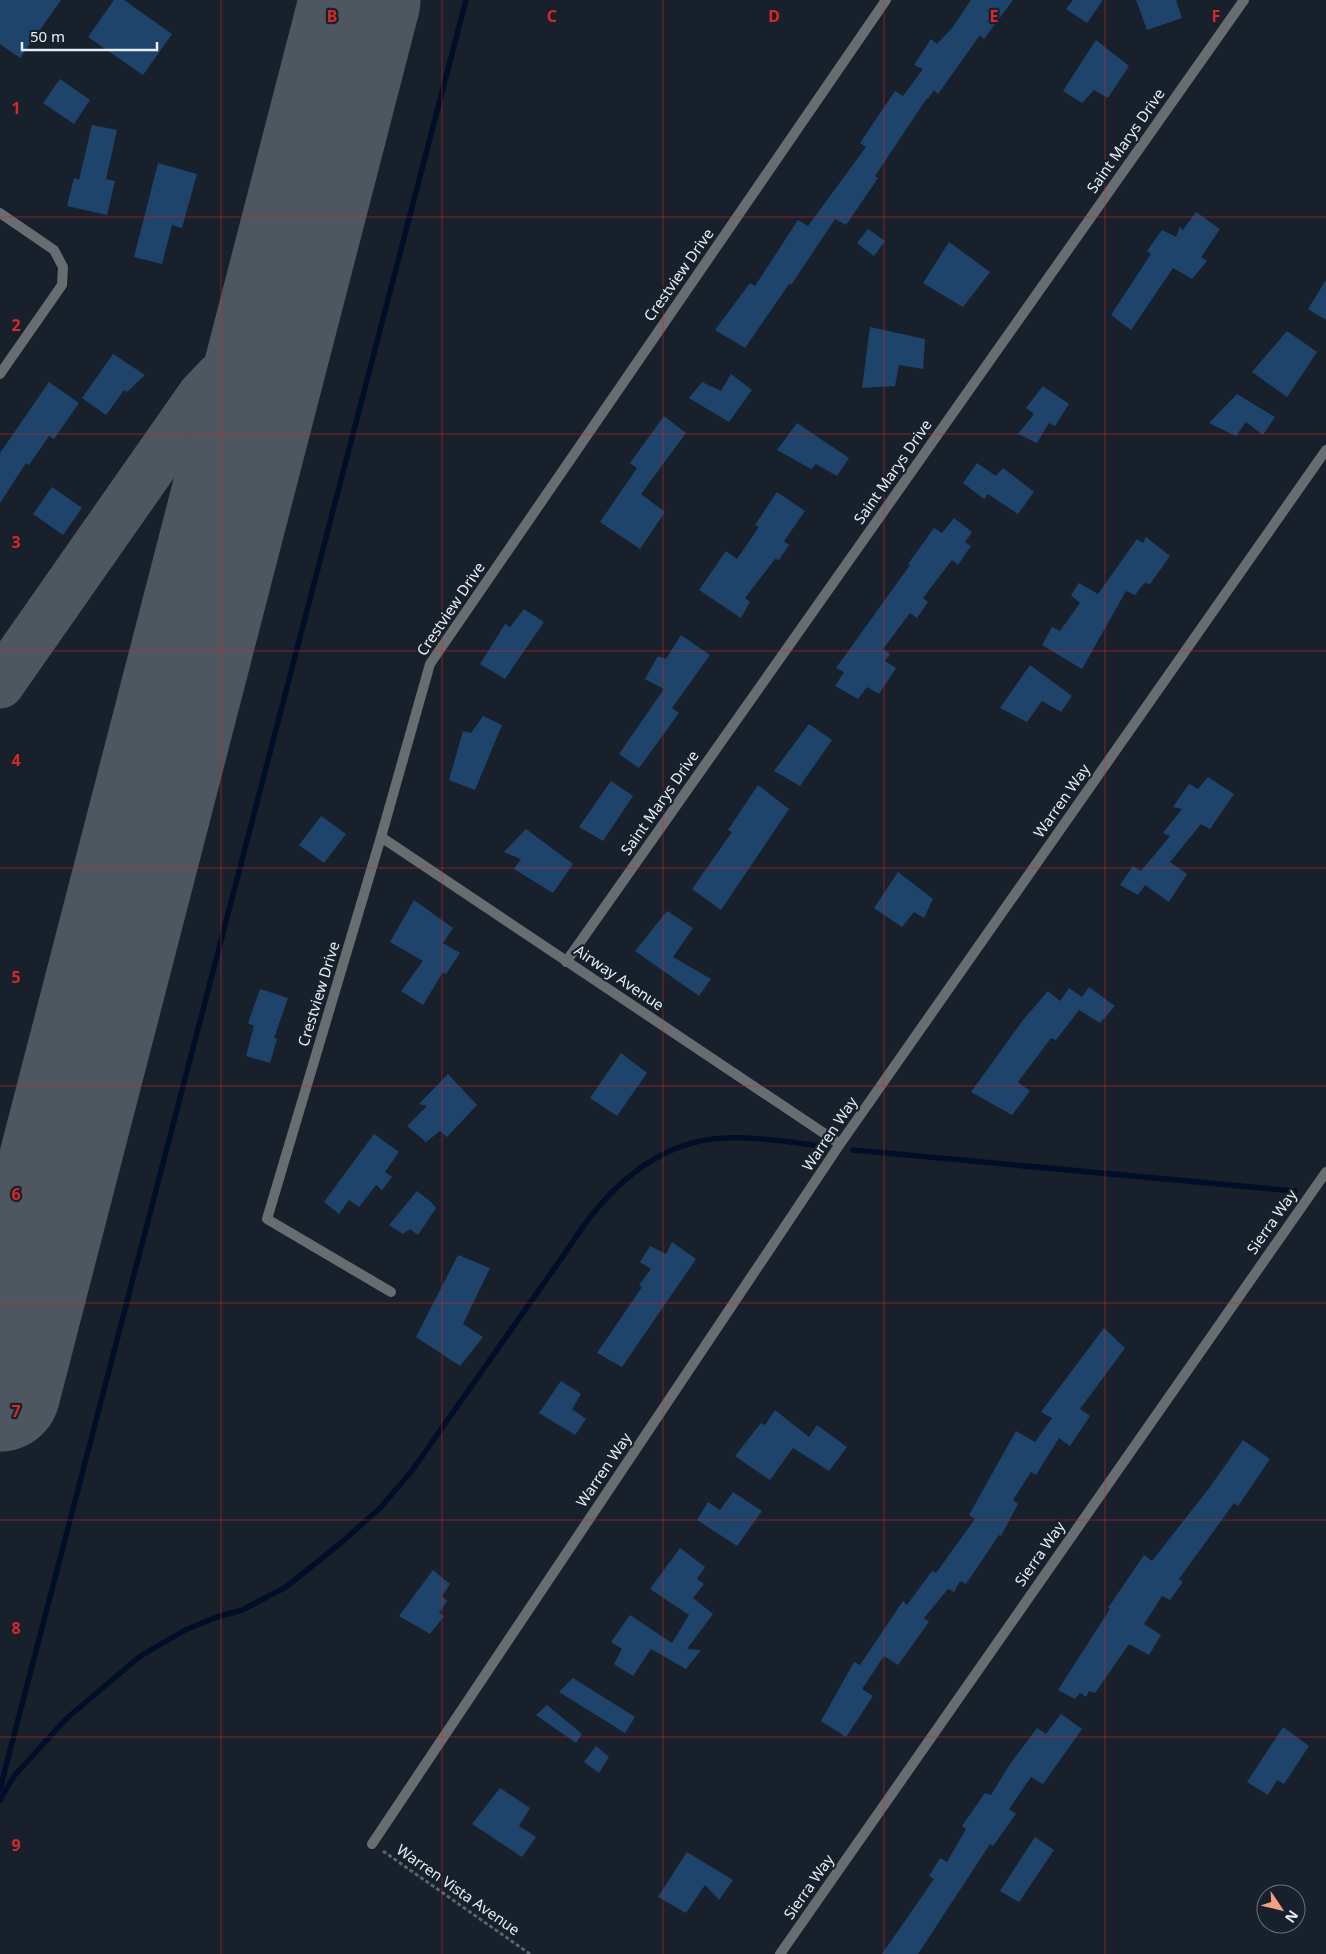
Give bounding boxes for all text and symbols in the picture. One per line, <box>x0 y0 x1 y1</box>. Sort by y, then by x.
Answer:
text: B <box>327 5 337 27</box>
text: C <box>547 5 557 27</box>
text: D <box>768 5 780 27</box>
text: E <box>990 5 999 27</box>
text: F <box>1212 5 1220 27</box>
scale bar <box>22 20 158 52</box>
text: 50 m <box>30 26 65 46</box>
street label: Saint Marys Drive <box>1082 84 1169 197</box>
text: 1 <box>11 97 21 119</box>
street label: Crestview Drive <box>639 224 718 325</box>
text: 2 <box>11 314 21 336</box>
street label: Saint Marys Drive <box>849 415 936 528</box>
text: 3 <box>11 531 21 553</box>
street label: Crestview Drive <box>411 558 489 659</box>
street label: Saint Marys Drive <box>616 746 703 859</box>
text: 4 <box>11 749 21 771</box>
street label: Warren Way <box>1028 759 1094 841</box>
street label: Crestview Drive <box>293 939 344 1049</box>
street label: Airway Avenue <box>571 940 668 1015</box>
text: 5 <box>11 966 21 988</box>
street label: Warren Way <box>797 1092 862 1174</box>
text: 6 <box>11 1183 21 1205</box>
street label: Sierra Way <box>1242 1185 1301 1258</box>
text: 7 <box>11 1400 21 1422</box>
street label: Warren Way <box>571 1428 636 1510</box>
street label: Sierra Way <box>1010 1517 1069 1590</box>
text: 8 <box>11 1617 21 1639</box>
text: 9 <box>11 1834 21 1856</box>
street label: Warren Vista Avenue <box>393 1839 524 1939</box>
street label: Sierra Way <box>779 1850 838 1923</box>
north arrow <box>1256 1884 1306 1934</box>
text: N <box>1281 1907 1303 1927</box>

